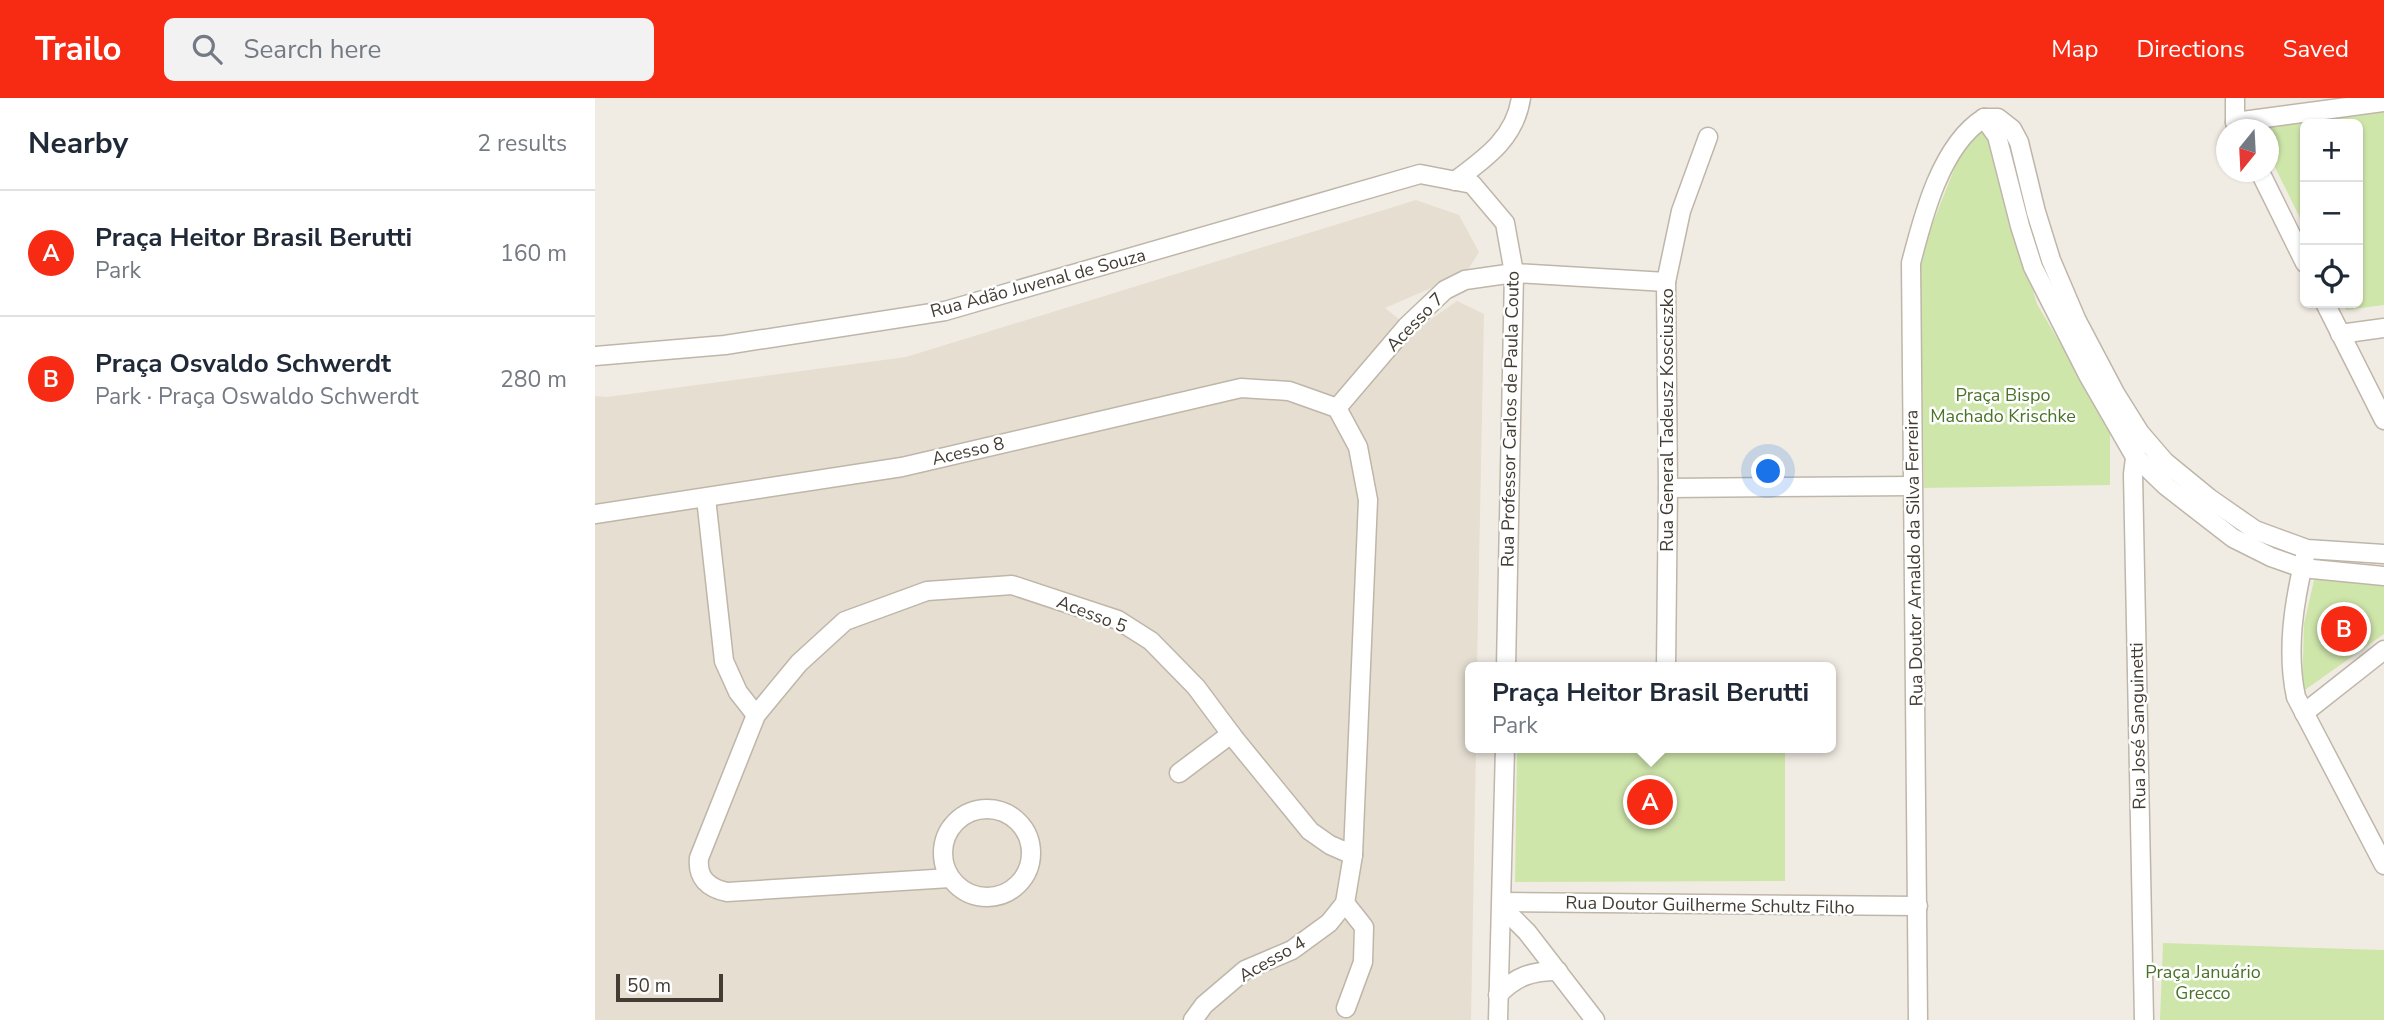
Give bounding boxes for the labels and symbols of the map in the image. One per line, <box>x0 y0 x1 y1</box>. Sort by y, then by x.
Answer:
north arrow <box>2216 119 2279 182</box>
street label: Rua Adão Juvenal de Souza <box>928 243 1148 323</box>
street label: Rua Professor Carlos de Paula Couto <box>1495 271 1525 567</box>
street label: Acesso 7 <box>1381 287 1449 357</box>
street label: Rua General Tadeusz Kosciuszko <box>1655 288 1679 552</box>
park label: Praça Bispo Machado Krischke <box>1930 383 2076 428</box>
street label: Rua Doutor Arnaldo da Silva Ferreira <box>1899 410 1929 706</box>
street label: Acesso 8 <box>929 431 1007 471</box>
your location <box>1751 454 1785 488</box>
street label: Acesso 5 <box>1053 590 1131 638</box>
pin: B <box>2321 603 2367 655</box>
street label: Rua José Sanguinetti <box>2125 642 2151 810</box>
pin: A <box>1627 776 1673 828</box>
street label: Rua Doutor Guilherme Schultz Filho <box>1565 890 1855 920</box>
street label: Acesso 4 <box>1234 930 1310 988</box>
park label: Praça Januário Grecco <box>2145 960 2261 1005</box>
scale bar <box>616 971 723 1003</box>

